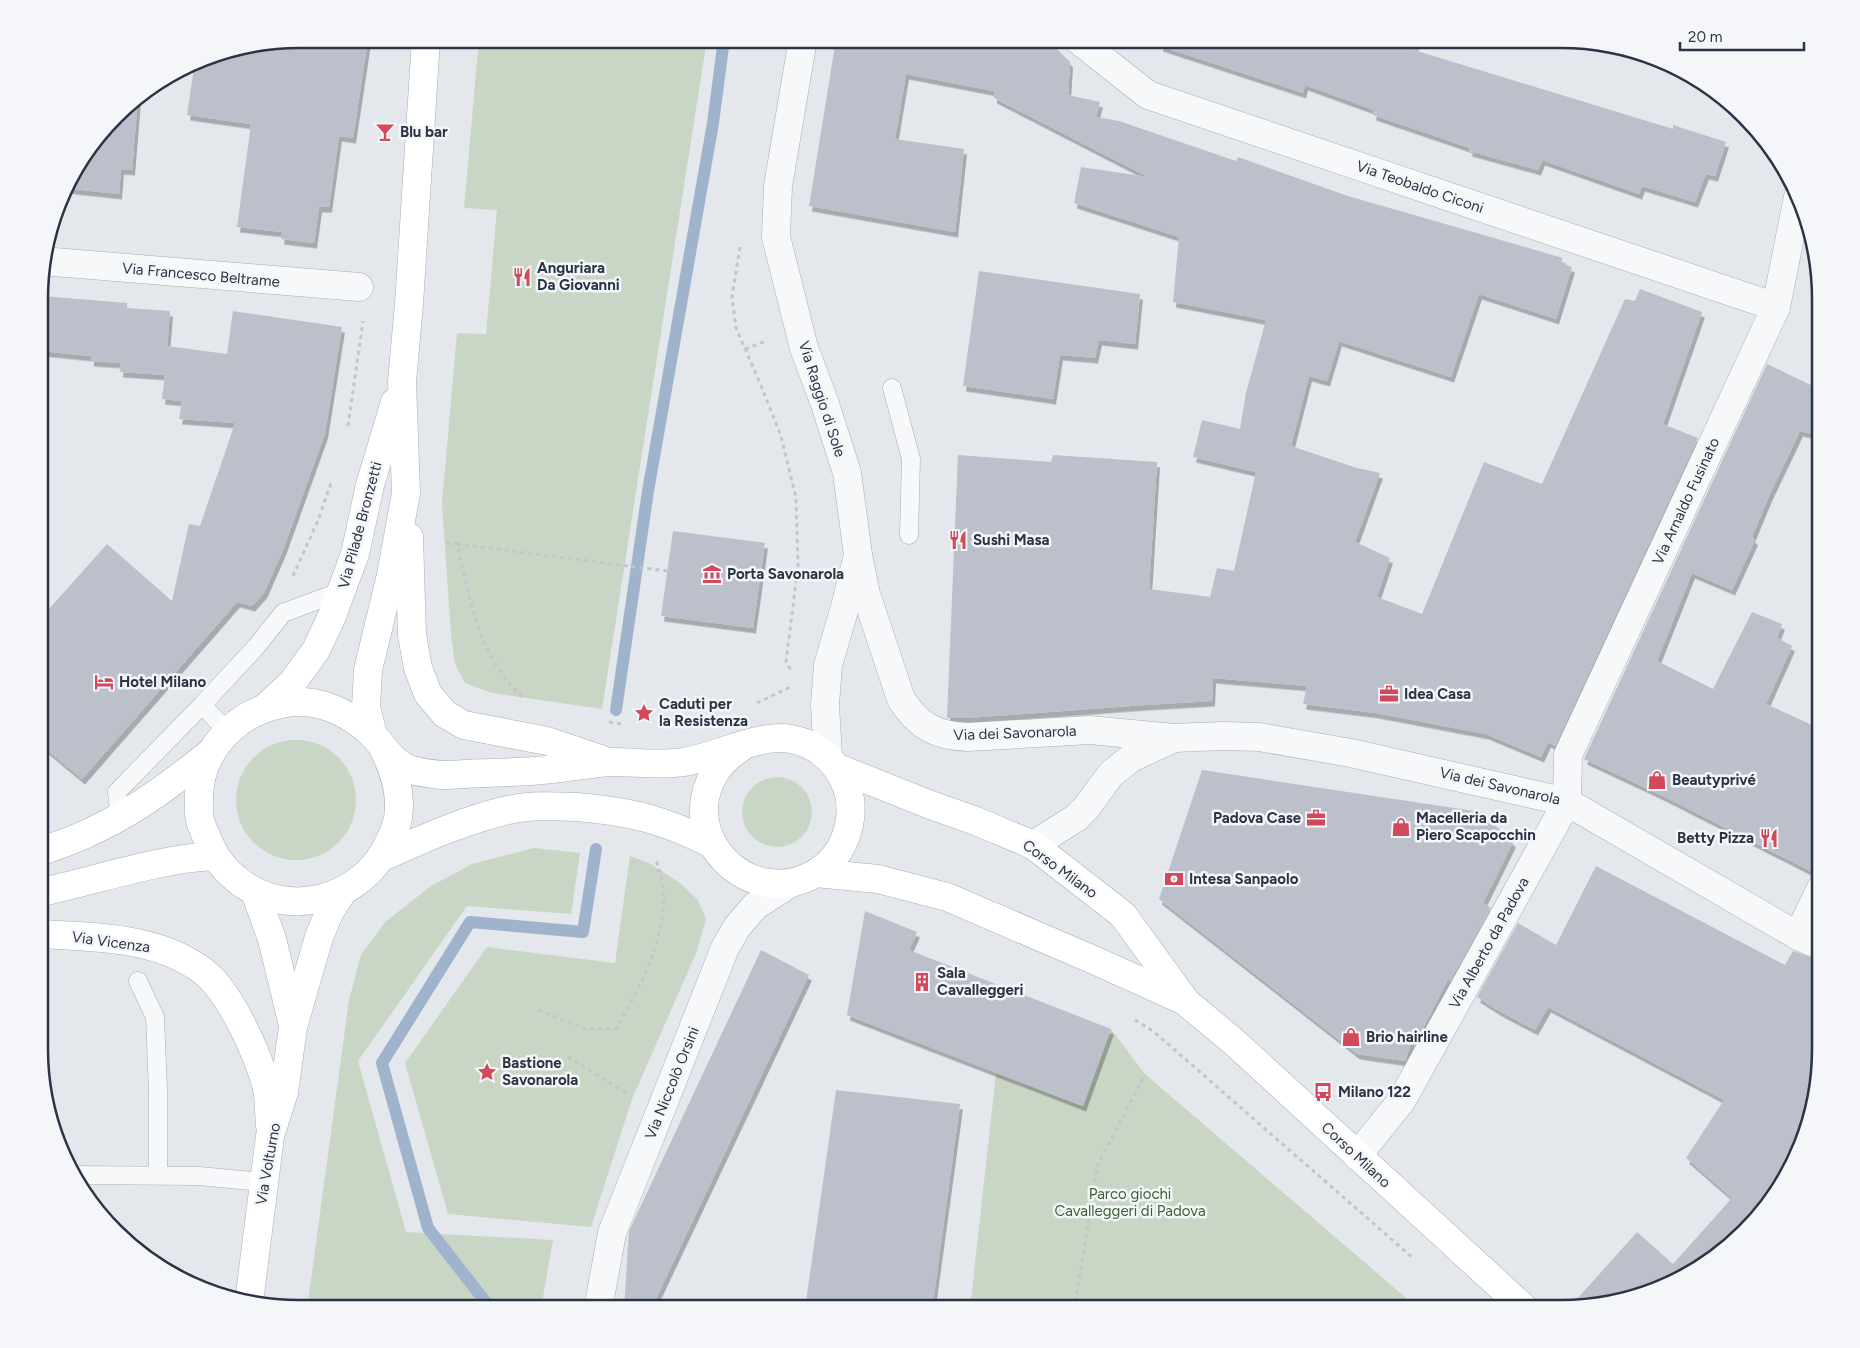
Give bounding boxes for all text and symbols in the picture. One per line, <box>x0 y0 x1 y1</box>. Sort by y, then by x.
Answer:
scale bar <box>1680 20 1804 52</box>
text: 20 m <box>1688 28 1722 46</box>
bar icon: Blu bar <box>374 121 396 143</box>
place label: Blu bar <box>400 123 448 141</box>
street label: Via Teobaldo Ciconi <box>1354 157 1486 217</box>
street label: Via Francesco Beltrame <box>121 259 281 291</box>
place label: Anguriara Da Giovanni <box>537 259 620 294</box>
restaurant icon: Anguriara Da Giovanni <box>511 266 533 288</box>
street label: Via Raggio di Sole <box>795 339 849 459</box>
street label: Via Arnaldo Fusinato <box>1649 434 1723 567</box>
street label: Via Pilade Bronzetti <box>334 460 386 590</box>
restaurant icon: Sushi Masa <box>947 529 969 551</box>
place label: Sushi Masa <box>973 531 1050 549</box>
museum icon: Porta Savonarola <box>701 563 723 585</box>
place label: Porta Savonarola <box>727 565 844 583</box>
hotel icon: Hotel Milano <box>93 671 115 693</box>
place label: Hotel Milano <box>119 673 206 691</box>
office icon: Idea Casa <box>1378 683 1400 705</box>
place label: Idea Casa <box>1404 685 1471 703</box>
place label: Caduti per la Resistenza <box>659 695 748 730</box>
place icon: Caduti per la Resistenza <box>633 702 655 724</box>
street label: Via dei Savonarola <box>953 722 1077 744</box>
street label: Via dei Savonarola <box>1438 763 1562 809</box>
shop icon: Beautyprivé <box>1646 769 1668 791</box>
place label: Beautyprivé <box>1672 771 1756 789</box>
office icon: Padova Case <box>1305 807 1327 829</box>
place label: Padova Case <box>1213 809 1302 827</box>
place label: Macelleria da Piero Scapocchin <box>1416 809 1536 844</box>
shop icon: Macelleria da Piero Scapocchin <box>1390 816 1412 838</box>
restaurant icon: Betty Pizza <box>1758 827 1780 849</box>
place label: Betty Pizza <box>1677 829 1754 847</box>
street label: Corso Milano <box>1019 836 1101 902</box>
bank icon: Intesa Sanpaolo <box>1163 868 1185 890</box>
place label: Intesa Sanpaolo <box>1189 870 1299 888</box>
street label: Via Alberto da Padova <box>1445 874 1533 1012</box>
street label: Via Vicenza <box>71 928 151 956</box>
place label: Sala Cavalleggeri <box>937 964 1023 999</box>
building icon: Sala Cavalleggeri <box>911 971 933 993</box>
street label: Via Niccolò Orsini <box>641 1024 703 1142</box>
shop icon: Brio hairline <box>1340 1026 1362 1048</box>
place label: Brio hairline <box>1366 1028 1448 1046</box>
place label: Bastione Savonarola <box>502 1054 578 1089</box>
place icon: Bastione Savonarola <box>476 1061 498 1083</box>
bus stop icon: Milano 122 <box>1312 1081 1334 1103</box>
place label: Milano 122 <box>1338 1083 1411 1101</box>
street label: Corso Milano <box>1318 1118 1395 1192</box>
street label: Via Volturno <box>252 1121 284 1207</box>
park label: Parco giochi Cavalleggeri di Padova <box>1054 1185 1206 1220</box>

